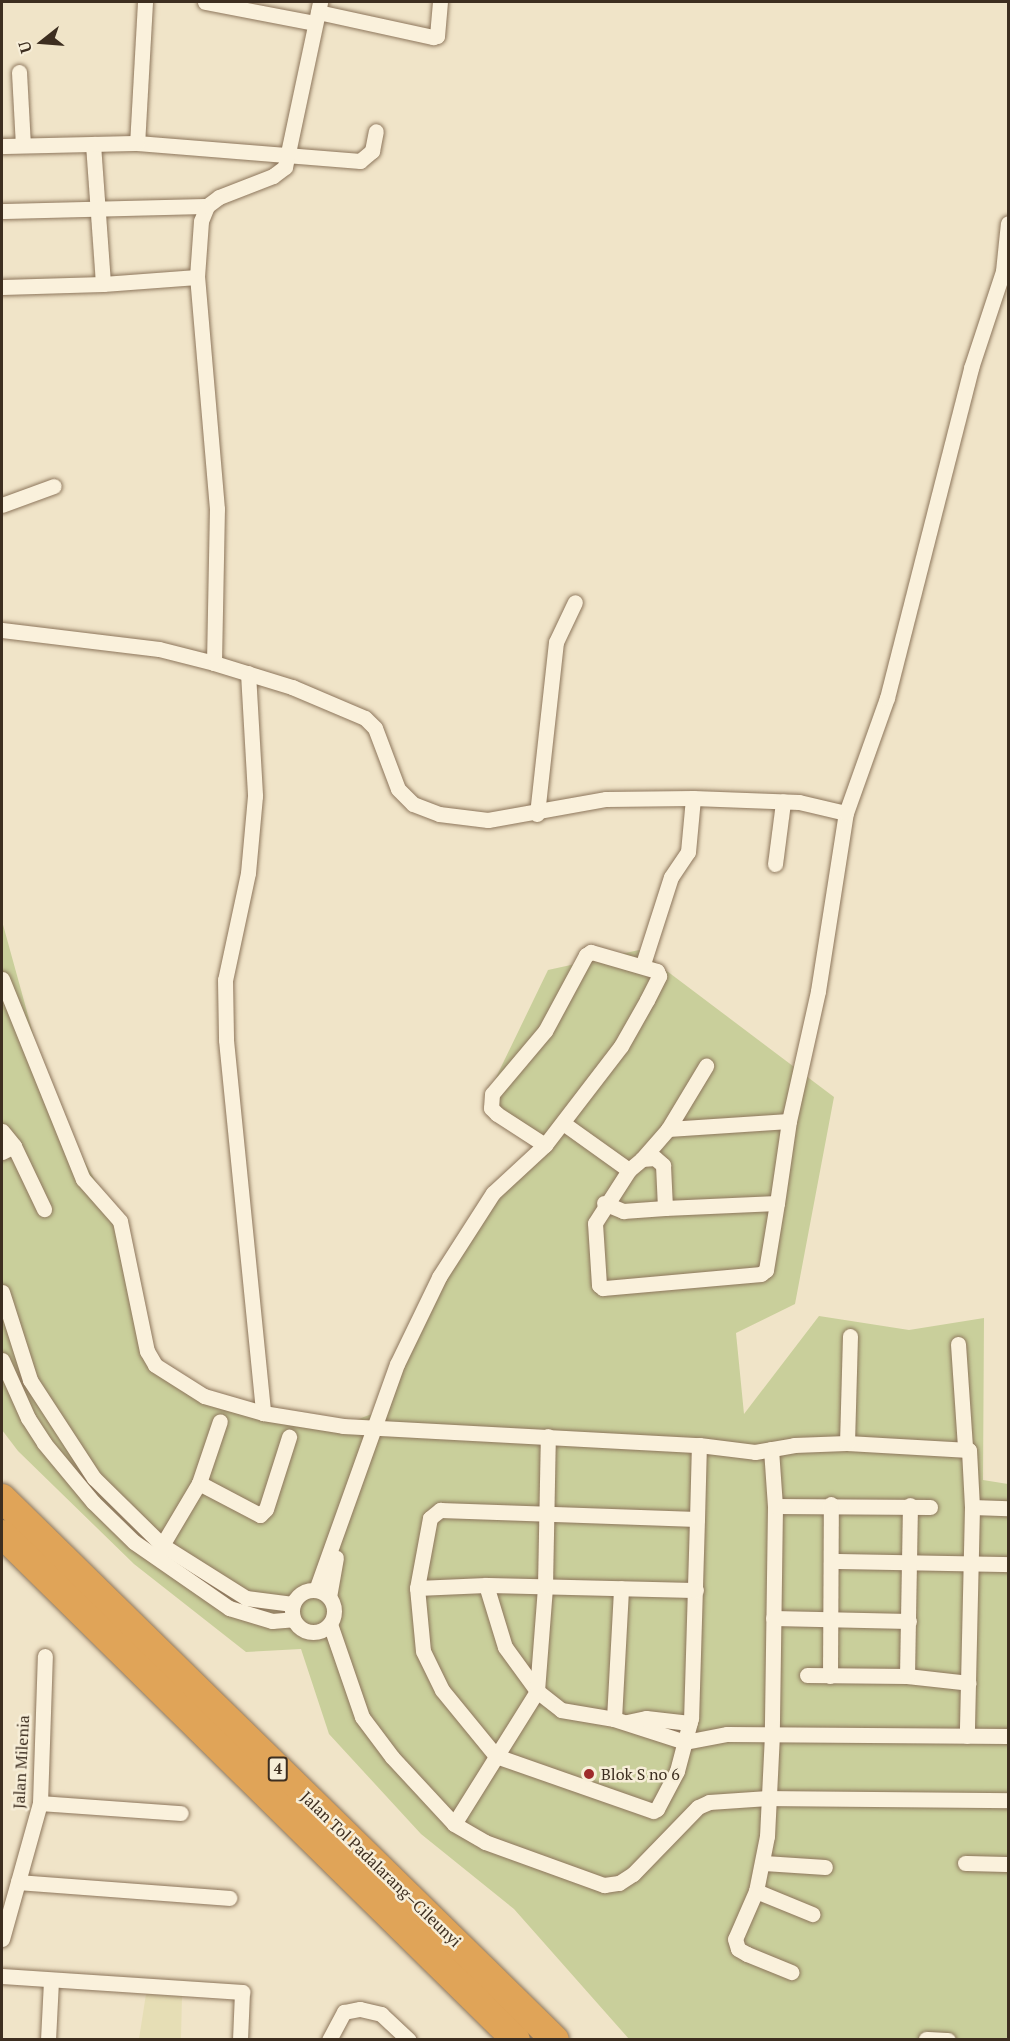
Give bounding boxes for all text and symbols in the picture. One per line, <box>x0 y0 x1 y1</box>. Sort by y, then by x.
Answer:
north arrow <box>12 12 72 72</box>
text: U <box>13 39 37 56</box>
street label: Jalan Milenia <box>9 1715 33 1809</box>
road number: 4 <box>268 1757 288 1781</box>
place label: Blok S no 6 <box>601 1764 680 1784</box>
marker: Blok S no 6 <box>582 1767 596 1781</box>
street label: Jalan Tol Padalarang–Cileunyi <box>297 1787 465 1951</box>

